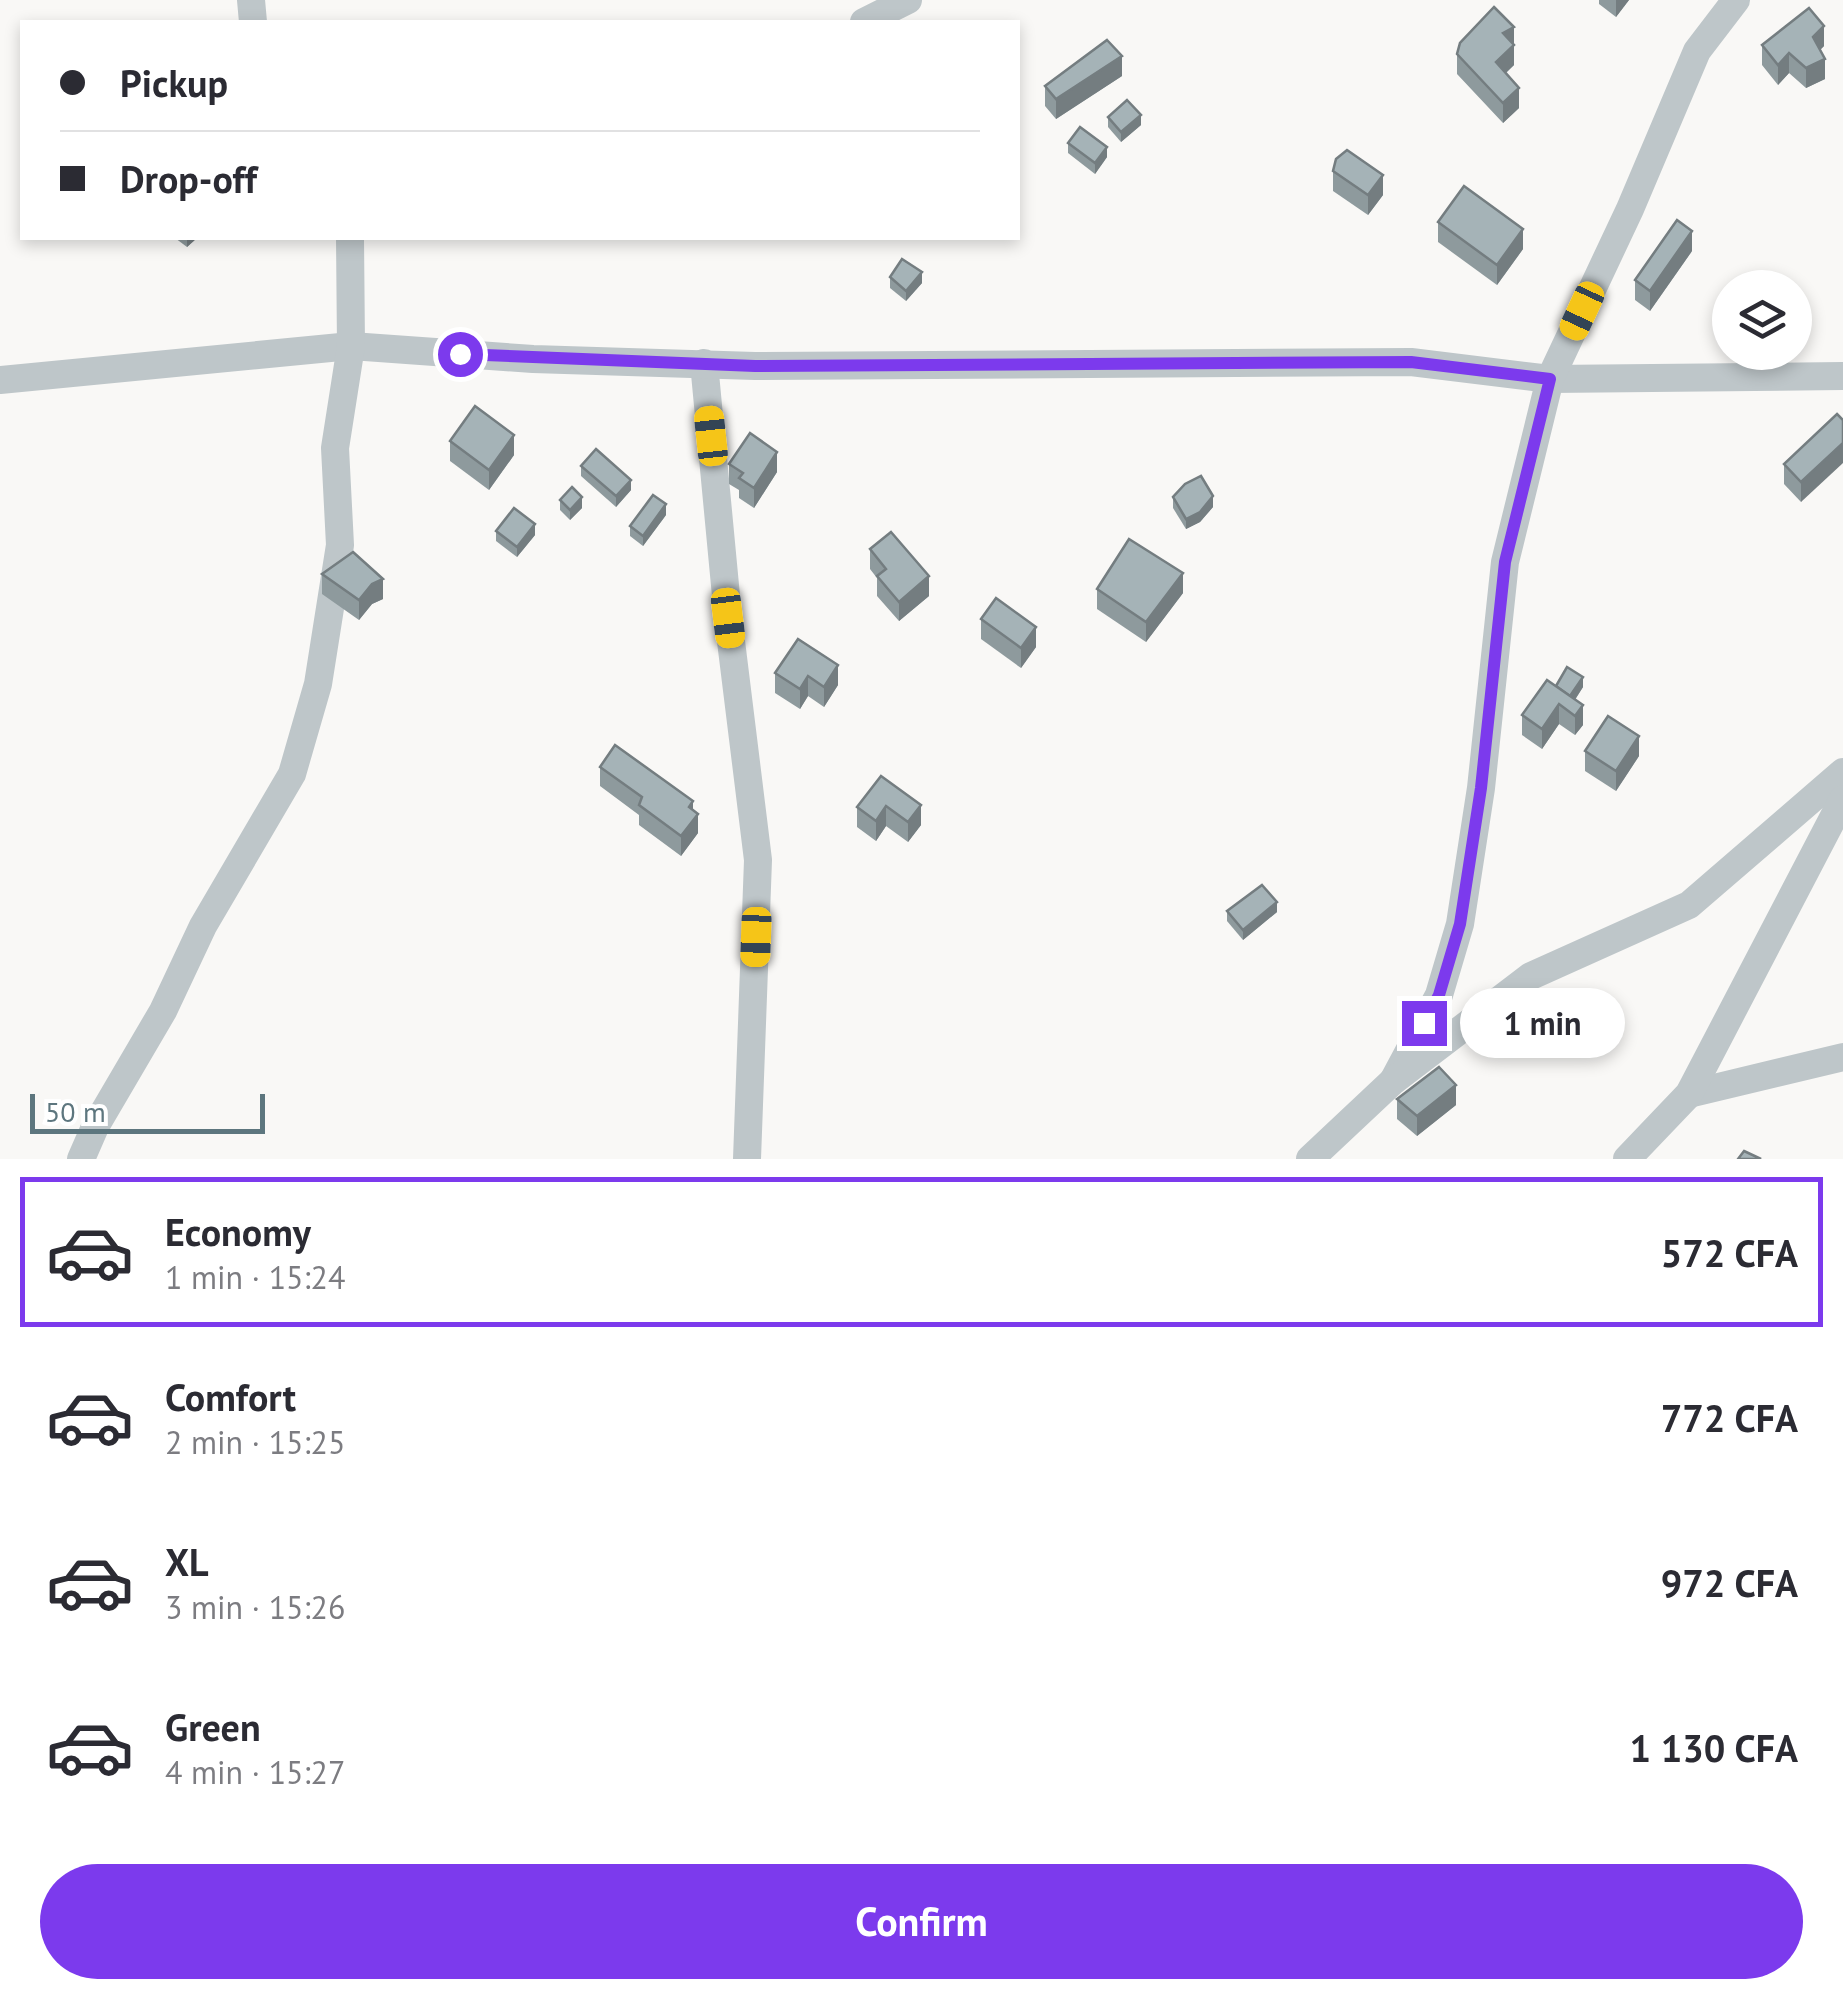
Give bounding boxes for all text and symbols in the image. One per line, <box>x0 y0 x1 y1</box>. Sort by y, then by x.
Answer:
text: Pickup <box>120 58 228 107</box>
text: Drop-off <box>120 154 257 203</box>
map controls <box>1712 270 1812 370</box>
button: layers <box>1712 270 1812 370</box>
car <box>1556 277 1608 345</box>
route start <box>438 332 483 377</box>
car <box>693 405 729 467</box>
car <box>709 586 747 650</box>
car <box>740 906 772 968</box>
callout: 1 min <box>1459 988 1624 1058</box>
route end <box>1402 1001 1447 1046</box>
text: 1 min <box>1503 1002 1582 1044</box>
scale bar <box>30 1089 265 1134</box>
text: 50 m <box>45 1093 106 1130</box>
icon: car <box>45 1207 135 1297</box>
text: Economy <box>165 1207 311 1256</box>
text: 572 CFA <box>1661 1228 1798 1277</box>
text: 1 min · 15:24 <box>165 1256 345 1298</box>
icon: car <box>45 1372 135 1462</box>
text: Comfort <box>165 1372 296 1421</box>
text: 772 CFA <box>1661 1393 1798 1442</box>
text: 2 min · 15:25 <box>165 1421 345 1463</box>
icon: car <box>45 1537 135 1627</box>
text: XL <box>165 1537 209 1586</box>
text: 972 CFA <box>1661 1558 1798 1607</box>
text: 3 min · 15:26 <box>165 1586 345 1628</box>
icon: car <box>45 1702 135 1792</box>
text: Green <box>165 1702 261 1751</box>
text: 1 130 CFA <box>1630 1723 1798 1772</box>
text: 4 min · 15:27 <box>165 1751 345 1793</box>
button: Confirm <box>40 1864 1803 1979</box>

